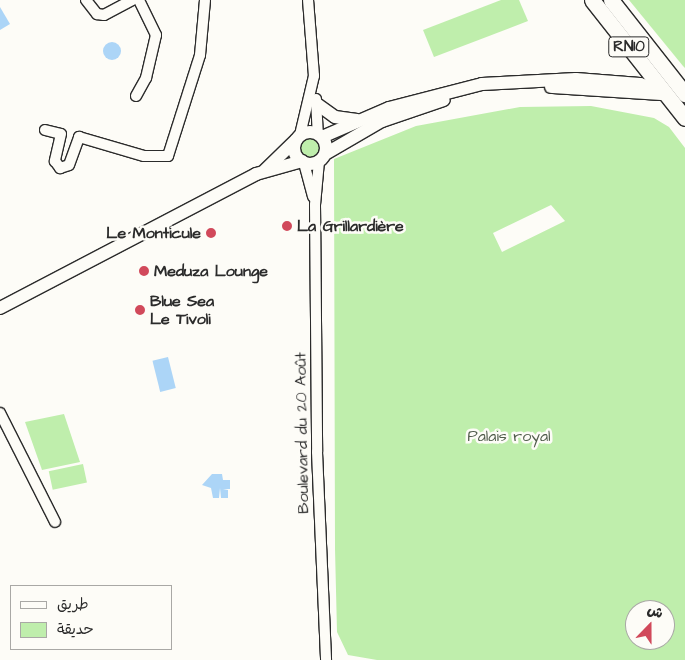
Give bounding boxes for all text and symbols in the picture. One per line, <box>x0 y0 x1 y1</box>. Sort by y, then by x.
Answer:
road number: RN10 <box>608 34 650 60</box>
place label: La Grillardière <box>297 216 404 236</box>
marker: La Grillardière <box>281 220 293 232</box>
place label: Le Monticule <box>106 223 201 243</box>
marker: Le Monticule <box>205 227 217 239</box>
place label: Meduza Lounge <box>154 261 268 281</box>
marker: Meduza Lounge <box>138 265 150 277</box>
place label: Blue Sea Le Tivoli <box>150 291 214 329</box>
marker: Blue Sea Le Tivoli <box>134 304 146 316</box>
street label: Boulevard du 20 Août <box>291 352 313 514</box>
park label: Palais royal <box>467 426 551 446</box>
legend <box>10 585 172 650</box>
text: طريق <box>57 594 89 615</box>
north arrow <box>625 600 675 650</box>
text: ش <box>644 600 666 624</box>
text: حديقة <box>57 619 94 640</box>

